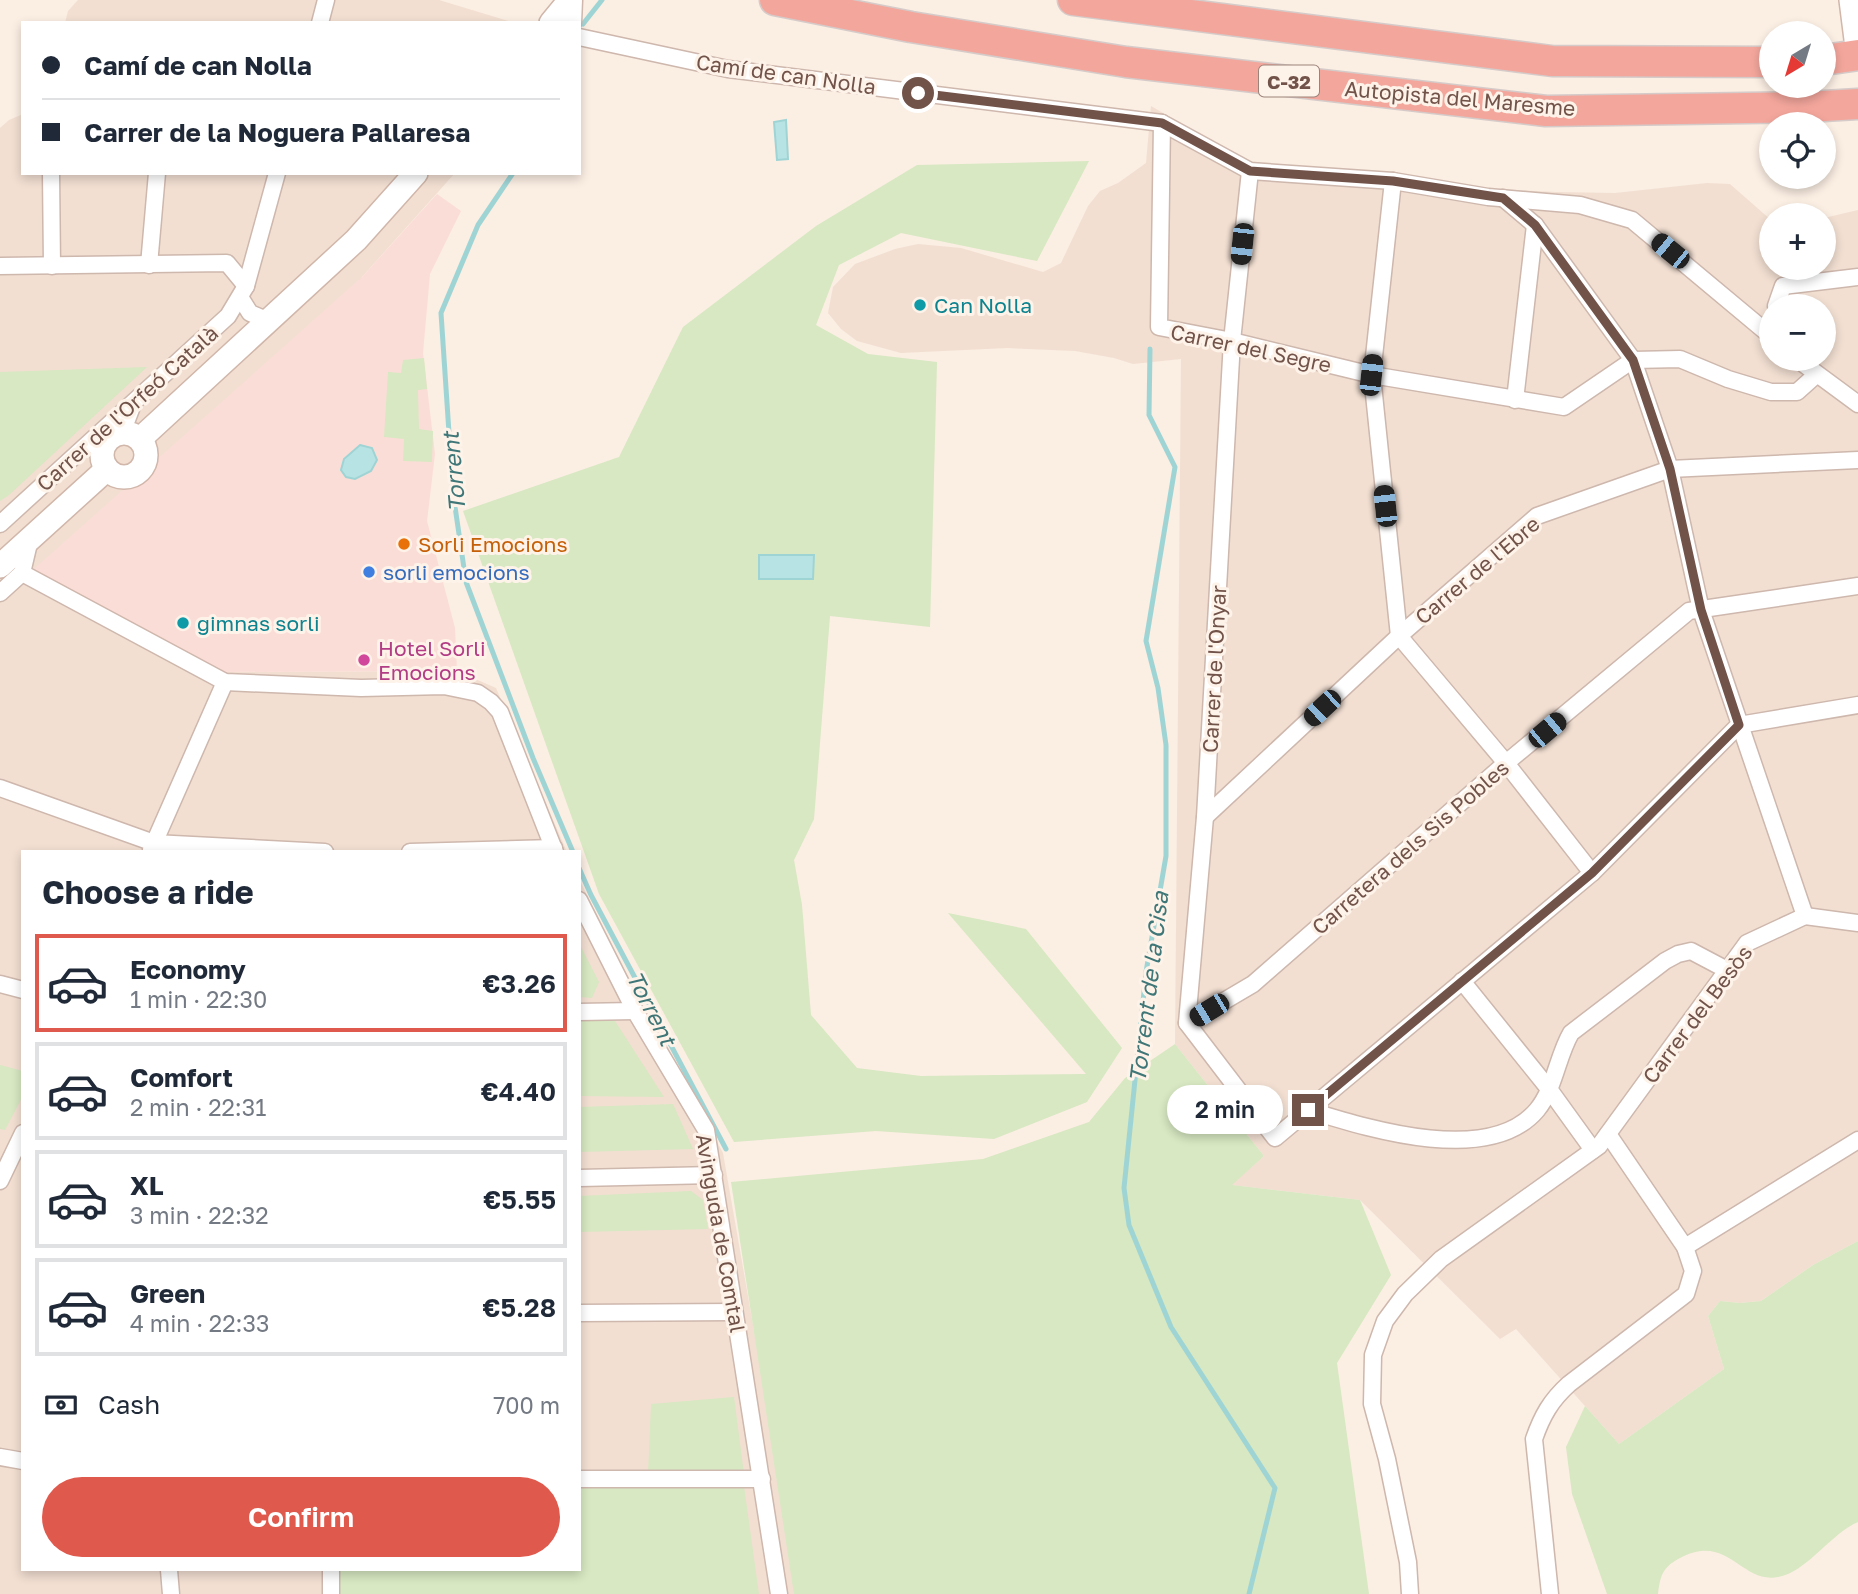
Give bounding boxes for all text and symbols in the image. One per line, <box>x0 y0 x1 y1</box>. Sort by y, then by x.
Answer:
north arrow <box>1759 21 1836 98</box>
map controls <box>1759 21 1836 371</box>
street label: Camí de can Nolla <box>694 49 878 99</box>
text: Camí de can Nolla <box>84 50 312 81</box>
road number: C-32 <box>1259 66 1319 96</box>
street label: Autopista del Maresme <box>1344 75 1576 121</box>
route start <box>902 77 934 109</box>
button: locate <box>1759 112 1836 189</box>
text: Carrer de la Noguera Pallaresa <box>84 117 470 148</box>
button: + <box>1759 203 1836 280</box>
car <box>1230 222 1255 266</box>
car <box>1648 230 1693 272</box>
place label: Can Nolla <box>934 292 1032 318</box>
button: − <box>1759 294 1836 371</box>
marker: Can Nolla <box>912 297 928 313</box>
street label: Carrer del Segre <box>1168 318 1334 378</box>
street label: Carrer de l'Orfeó Català <box>31 320 223 496</box>
car <box>1359 353 1384 397</box>
water label: Torrent <box>435 429 470 513</box>
car <box>1373 484 1398 528</box>
street label: Carrer de l'Ebre <box>1409 510 1545 630</box>
place label: Sorli Emocions <box>418 531 568 557</box>
marker: Sorli Emocions <box>396 536 412 552</box>
place label: sorli emocions <box>383 559 530 585</box>
marker: sorli emocions <box>361 564 377 580</box>
street label: Carrer de l'Onyar <box>1197 584 1231 754</box>
place label: gimnas sorli <box>197 610 320 636</box>
marker: gimnas sorli <box>175 615 191 631</box>
place label: Hotel Sorli Emocions <box>378 635 486 685</box>
marker: Hotel Sorli Emocions <box>356 652 372 668</box>
car <box>1300 686 1345 730</box>
car <box>1525 708 1570 752</box>
street label: Carretera dels Sis Pobles <box>1306 754 1514 940</box>
text: Choose a ride <box>42 873 254 911</box>
water label: Torrent de la Cisa <box>1122 889 1174 1084</box>
street label: Carrer del Besòs <box>1637 940 1757 1088</box>
icon: car <box>46 952 109 1015</box>
text: Economy <box>130 954 246 985</box>
water label: Torrent <box>621 966 683 1052</box>
text: €3.26 <box>483 968 556 999</box>
text: 1 min · 22:30 <box>130 985 267 1013</box>
car <box>1186 990 1233 1030</box>
icon: car <box>46 1060 109 1123</box>
text: Comfort <box>130 1062 233 1093</box>
text: €4.40 <box>481 1076 556 1107</box>
callout: 2 min <box>1168 1086 1284 1134</box>
text: 2 min · 22:31 <box>130 1093 266 1121</box>
route end <box>1292 1094 1324 1126</box>
text: 2 min <box>1195 1095 1255 1123</box>
street label: Avinguda de Comtal <box>691 1132 751 1334</box>
icon: car <box>46 1168 109 1231</box>
text: XL <box>130 1170 164 1201</box>
text: €5.55 <box>483 1184 556 1215</box>
text: 3 min · 22:32 <box>130 1201 269 1229</box>
icon: car <box>46 1276 109 1339</box>
text: Green <box>130 1278 205 1309</box>
text: €5.28 <box>483 1292 556 1323</box>
text: 4 min · 22:33 <box>130 1309 269 1337</box>
icon: cash <box>42 1386 80 1424</box>
text: Cash <box>98 1389 160 1420</box>
text: 700 m <box>493 1391 560 1419</box>
button: Confirm <box>42 1477 560 1557</box>

